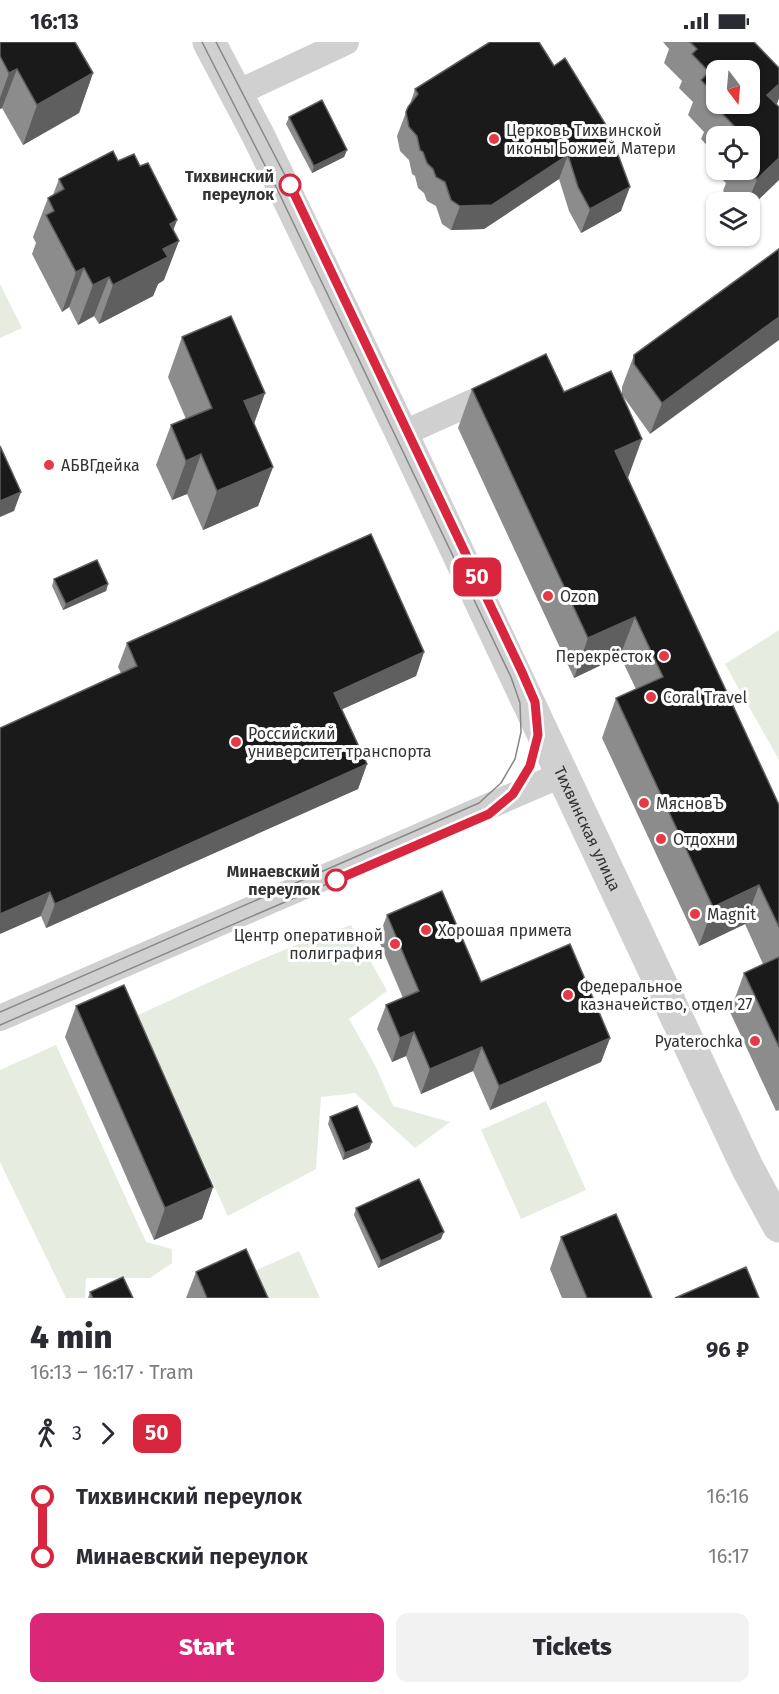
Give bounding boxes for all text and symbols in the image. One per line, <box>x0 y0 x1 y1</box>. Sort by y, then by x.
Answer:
text: 16:13 <box>30 8 79 35</box>
north arrow <box>706 60 760 114</box>
map controls <box>706 60 760 246</box>
place label: Церковь Тихвинской иконы Божией Матери <box>506 121 676 158</box>
button: locate <box>706 126 760 180</box>
marker: Церковь Тихвинской иконы Божией Матери <box>487 132 501 146</box>
place label: Тихвинский переулок <box>185 167 274 204</box>
marker: Тихвинский переулок <box>279 174 301 196</box>
button: layers <box>706 192 760 246</box>
place label: АБВГдейка <box>61 456 140 475</box>
marker: АБВГдейка <box>42 458 56 472</box>
line badge: 50 <box>450 558 504 596</box>
text: 50 <box>465 564 489 590</box>
place label: Ozon <box>560 587 597 606</box>
marker: Ozon <box>541 589 555 603</box>
place label: Перекрёсток <box>556 647 653 666</box>
marker: Перекрёсток <box>657 649 671 663</box>
place label: Coral Travel <box>663 688 747 707</box>
marker: Coral Travel <box>644 690 658 704</box>
place label: Российский университет транспорта <box>248 724 432 761</box>
marker: Российский университет транспорта <box>229 735 243 749</box>
street label: Тихвинская улица <box>550 763 625 894</box>
place label: МясновЪ <box>656 794 724 813</box>
marker: МясновЪ <box>637 796 651 810</box>
place label: Отдохни <box>673 830 735 849</box>
marker: Отдохни <box>654 832 668 846</box>
place label: Минаевский переулок <box>227 862 320 899</box>
marker: Минаевский переулок <box>325 869 347 891</box>
place label: Magnit <box>707 905 756 924</box>
marker: Magnit <box>688 907 702 921</box>
place label: Хорошая примета <box>438 921 572 940</box>
marker: Хорошая примета <box>419 923 433 937</box>
place label: Центр оперативной полиграфия <box>234 926 383 963</box>
marker: Центр оперативной полиграфия <box>388 937 402 951</box>
place label: Федеральное казначейство, отдел 27 <box>580 977 752 1014</box>
marker: Федеральное казначейство, отдел 27 <box>561 988 575 1002</box>
place label: Pyaterochka <box>654 1032 743 1051</box>
marker: Pyaterochka <box>748 1034 762 1048</box>
text: 4 min <box>30 1317 113 1357</box>
text: 96 ₽ <box>706 1336 749 1363</box>
text: 16:13 – 16:17 · Tram <box>30 1360 194 1384</box>
icon: walk <box>30 1417 63 1450</box>
icon: forward <box>91 1417 124 1450</box>
text: 50 <box>145 1420 169 1446</box>
text: 3 <box>72 1421 82 1445</box>
text: Тихвинский переулок <box>76 1483 302 1510</box>
text: 16:16 <box>706 1484 749 1508</box>
text: Минаевский переулок <box>76 1543 308 1570</box>
text: 16:17 <box>708 1544 749 1568</box>
button: Start <box>30 1613 384 1682</box>
button: Tickets <box>396 1613 749 1682</box>

